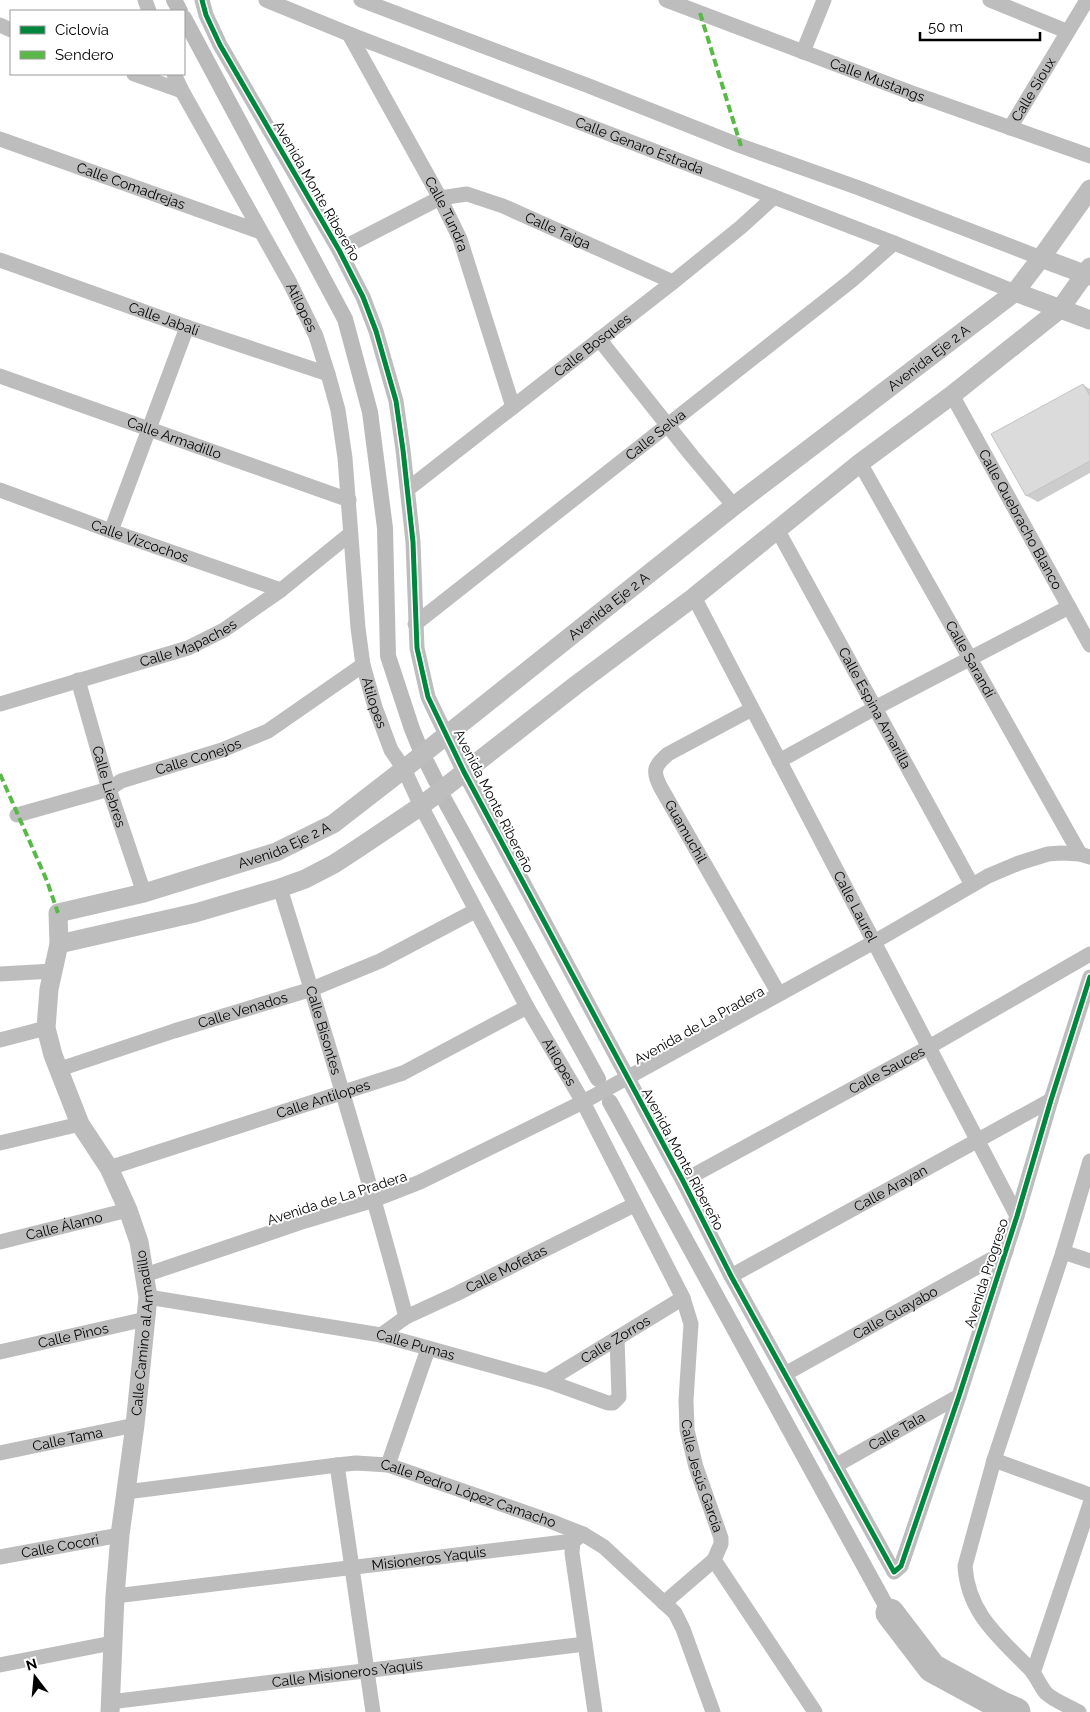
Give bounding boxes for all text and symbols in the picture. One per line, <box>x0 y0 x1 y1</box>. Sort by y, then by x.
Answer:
legend <box>10 10 185 75</box>
scale bar <box>920 10 1040 42</box>
text: 50 m <box>928 18 963 36</box>
text: Ciclovía <box>55 21 109 39</box>
text: Sendero <box>55 46 114 64</box>
street label: Calle Sioux <box>1008 54 1059 124</box>
street label: Calle Mustangs <box>828 55 927 105</box>
street label: Calle Genaro Estrada <box>573 114 706 177</box>
street label: Avenida Monte Ribereño <box>270 118 364 264</box>
street label: Calle Comadrejas <box>74 159 188 212</box>
street label: Calle Tundra <box>422 174 471 253</box>
street label: Calle Taiga <box>523 209 593 252</box>
street label: Atilopes <box>283 280 321 335</box>
street label: Calle Jabalí <box>126 299 202 339</box>
street label: Calle Bosques <box>551 310 634 380</box>
street label: Avenida Eje 2 A <box>884 321 973 394</box>
street label: Calle Selva <box>622 406 689 463</box>
street label: Calle Armadillo <box>125 414 224 462</box>
street label: Calle Quebracho Blanco <box>976 446 1066 592</box>
street label: Calle Vizcochos <box>89 516 191 565</box>
street label: Avenida Eje 2 A <box>565 569 653 643</box>
street label: Calle Mapaches <box>138 616 240 670</box>
street label: Calle Sarandí <box>942 618 999 701</box>
street label: Calle Espina Amarilla <box>835 645 915 771</box>
street label: Atilopes <box>359 675 390 731</box>
street label: Avenida Monte Ribereño <box>451 727 537 875</box>
street label: Calle Conejos <box>153 735 244 778</box>
street label: Calle Liebres <box>89 744 129 830</box>
street label: Guamuchil <box>662 797 710 866</box>
street label: Avenida Eje 2 A <box>236 818 333 871</box>
street label: Calle Laurel <box>830 868 881 945</box>
street label: Avenida de La Pradera <box>631 983 767 1067</box>
street label: Calle Bisontes <box>303 984 345 1077</box>
street label: Calle Venados <box>196 989 290 1031</box>
street label: Atilopes <box>539 1035 580 1089</box>
street label: Calle Sauces <box>846 1043 928 1097</box>
street label: Calle Antilopes <box>274 1076 372 1121</box>
street label: Avenida Monte Ribereño <box>639 1085 727 1233</box>
street label: Calle Arayan <box>851 1162 930 1215</box>
street label: Avenida de La Pradera <box>265 1168 409 1228</box>
street label: Calle Álamo <box>24 1209 104 1243</box>
street label: Avenida Progreso <box>961 1216 1011 1330</box>
street label: Calle Mofetas <box>463 1242 550 1296</box>
street label: Calle Camino al Armadillo <box>128 1249 156 1417</box>
street label: Calle Guayabo <box>850 1283 940 1343</box>
street label: Calle Zorros <box>578 1312 653 1367</box>
street label: Calle Pinos <box>36 1320 110 1351</box>
street label: Calle Pumas <box>374 1326 457 1363</box>
street label: Calle Tala <box>866 1409 928 1453</box>
street label: Calle Jesús García <box>679 1419 726 1534</box>
street label: Calle Tama <box>31 1424 104 1454</box>
street label: Calle Pedro López Camacho <box>380 1457 558 1531</box>
street label: Calle Cocori <box>20 1531 100 1561</box>
street label: Misioneros Yaquis <box>371 1543 487 1573</box>
north arrow <box>10 1652 60 1702</box>
text: N <box>24 1655 39 1674</box>
street label: Calle Misioneros Yaquis <box>271 1656 424 1690</box>

